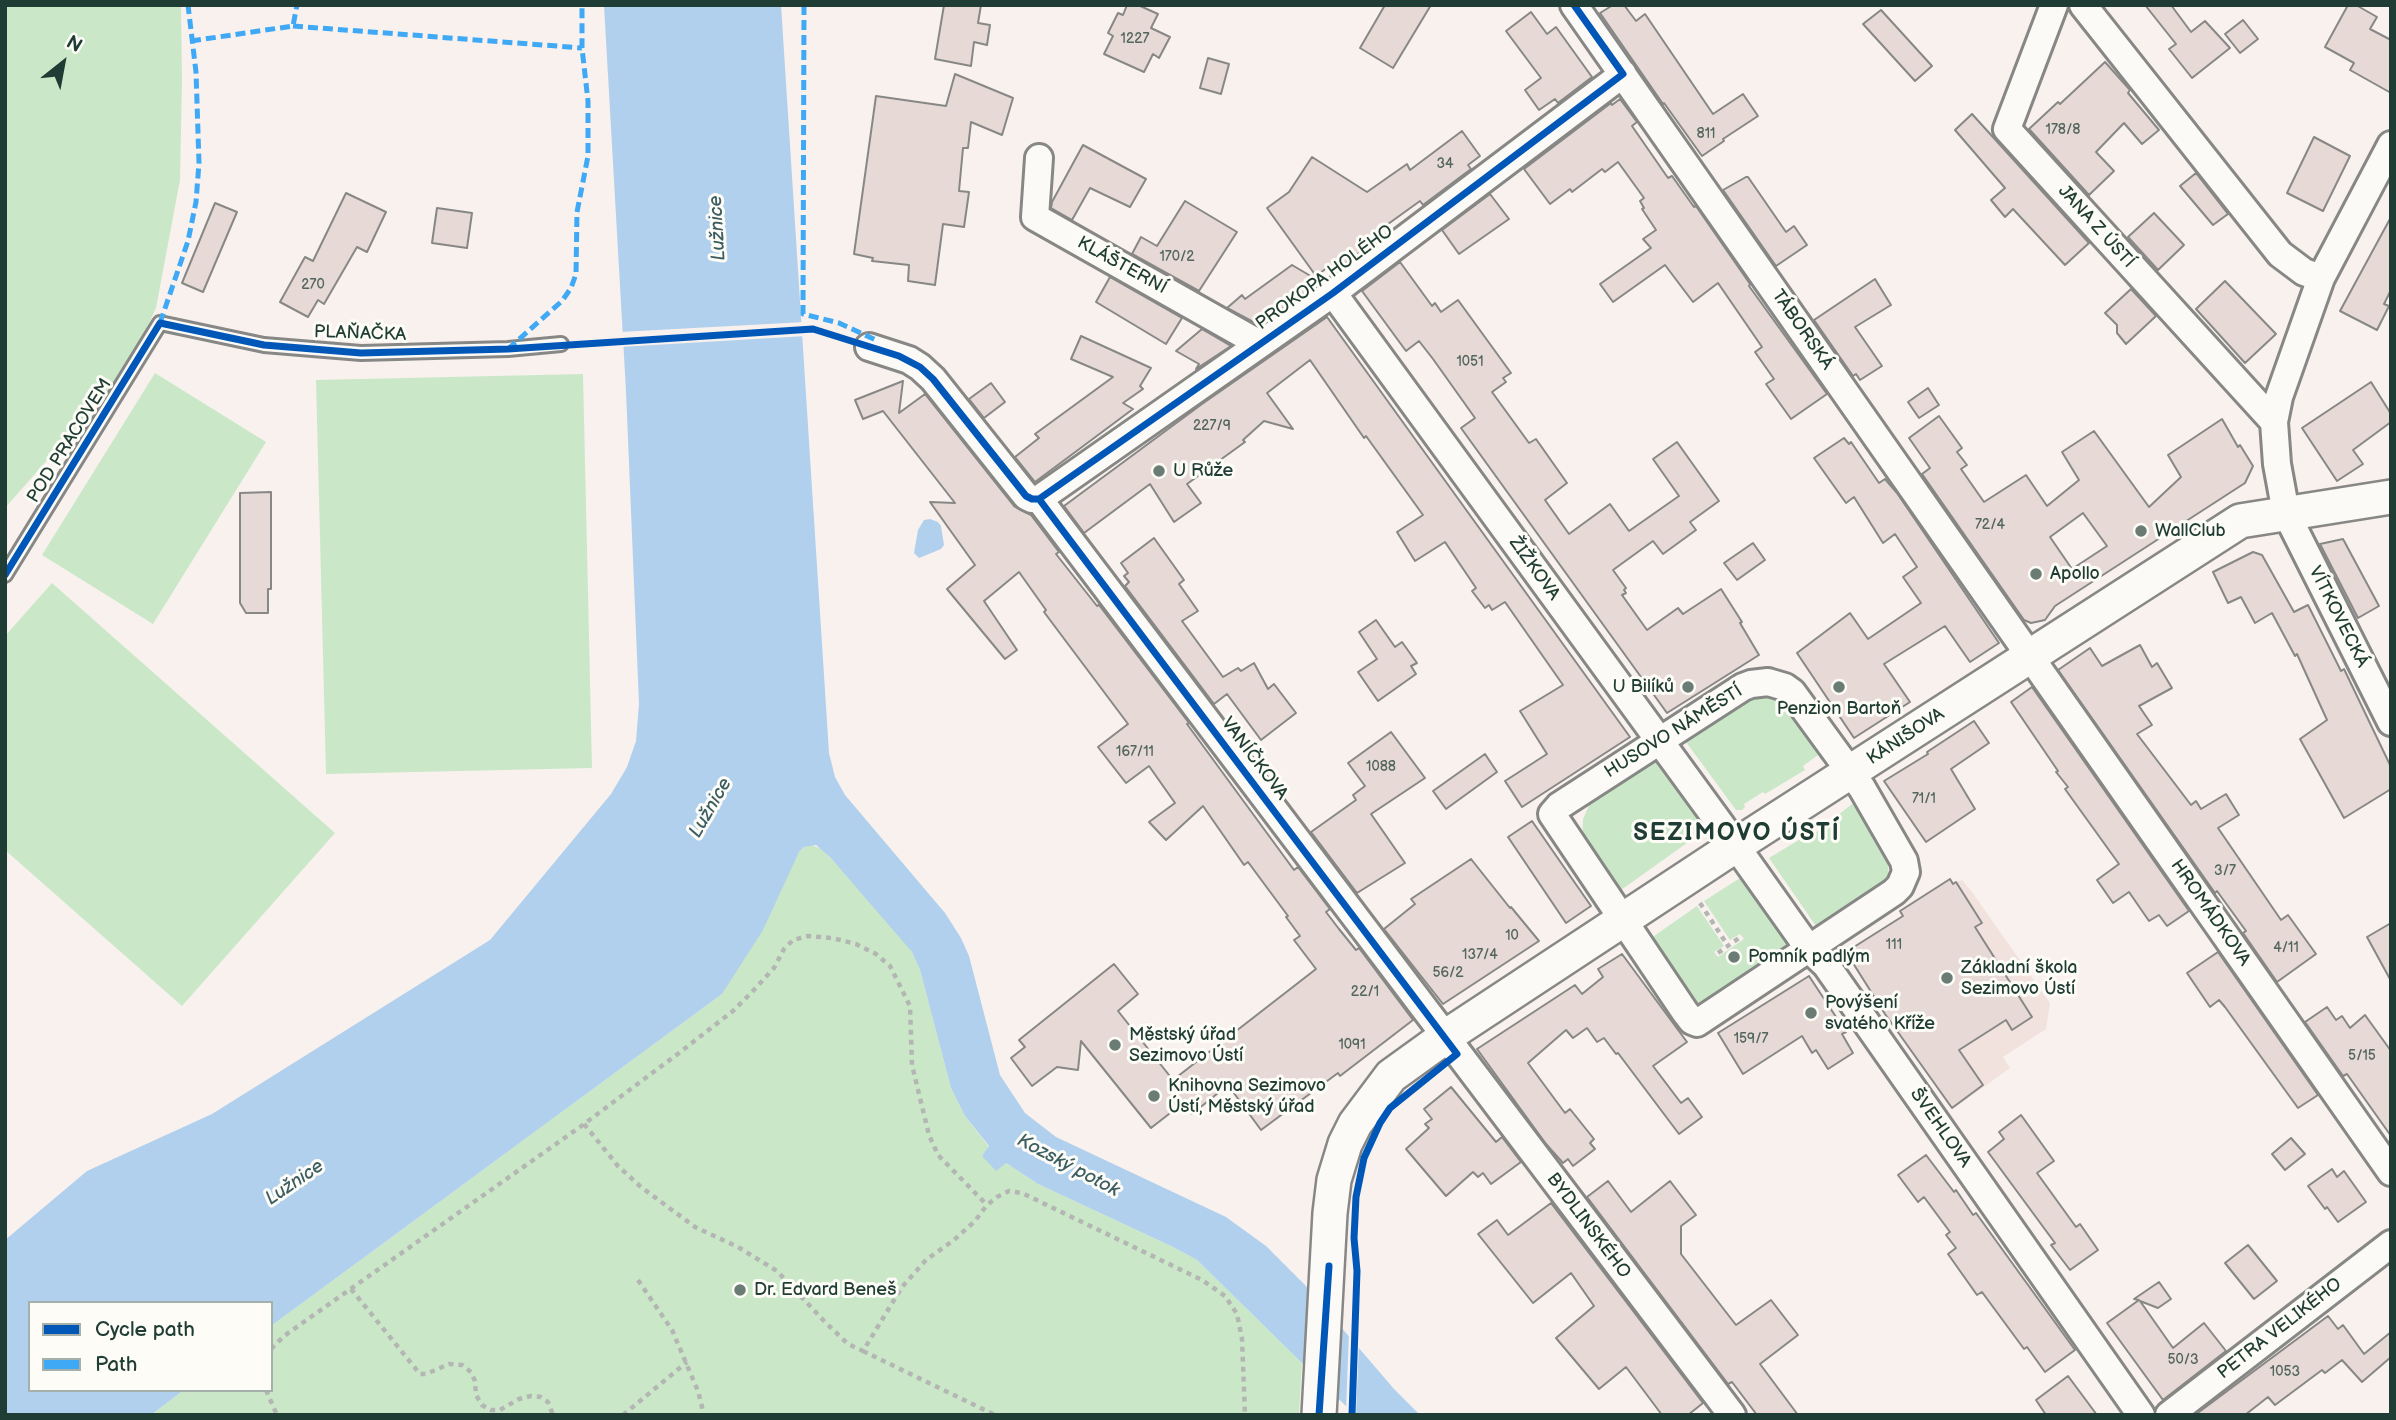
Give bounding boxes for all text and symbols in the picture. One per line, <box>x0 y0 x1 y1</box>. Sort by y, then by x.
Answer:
north arrow <box>28 28 98 98</box>
text: N <box>62 31 86 58</box>
house number: 1227 <box>1121 31 1149 47</box>
house number: 178/8 <box>2046 122 2080 138</box>
house number: 811 <box>1697 126 1715 142</box>
house number: 34 <box>1436 156 1454 172</box>
street label: JANA Z ÚSTÍ <box>2053 181 2139 273</box>
water label: Lužnice <box>705 195 731 261</box>
street label: PROKOPA HOLÉHO <box>1252 221 1398 335</box>
street label: KLÁŠTERNÍ <box>1073 232 1171 300</box>
house number: 170/2 <box>1159 249 1195 265</box>
house number: 270 <box>301 277 325 293</box>
street label: TÁBORSKÁ <box>1767 286 1837 374</box>
street label: PLAŇAČKA <box>313 322 407 346</box>
house number: 1051 <box>1456 354 1484 370</box>
street label: POD PRACOVEM <box>23 375 117 507</box>
house number: 227/9 <box>1193 418 1231 434</box>
place label: U Růže <box>1173 460 1233 482</box>
marker: U Růže <box>1151 463 1167 479</box>
house number: 72/4 <box>1975 517 2005 533</box>
place label: WallClub <box>2155 520 2226 542</box>
marker: WallClub <box>2133 523 2149 539</box>
street label: ŽIŽKOVA <box>1504 533 1564 605</box>
place label: Apollo <box>2050 563 2100 585</box>
street label: VÍTKOVECKÁ <box>2303 563 2373 671</box>
marker: Apollo <box>2028 566 2044 582</box>
place label: U Bilíků <box>1612 676 1674 698</box>
marker: U Bilíků <box>1680 679 1696 695</box>
marker: Penzion Bartoň <box>1831 679 1847 695</box>
street label: HUSOVO NÁMĚSTÍ <box>1601 681 1747 783</box>
place label: Penzion Bartoň <box>1777 698 1901 720</box>
street label: KÁNIŠOVA <box>1863 704 1949 770</box>
street label: VANÍČKOVA <box>1216 713 1292 805</box>
house number: 167/11 <box>1116 744 1154 760</box>
house number: 1088 <box>1366 759 1396 775</box>
water label: Lužnice <box>685 774 737 842</box>
house number: 71/1 <box>1912 791 1936 807</box>
district label: SEZIMOVO ÚSTÍ <box>1635 820 1839 848</box>
street label: HROMÁDKOVA <box>2165 856 2255 970</box>
house number: 3/7 <box>2214 863 2236 879</box>
house number: 10 <box>1505 928 1519 944</box>
house number: 111 <box>1886 937 1902 953</box>
house number: 4/11 <box>2273 940 2299 956</box>
place label: Pomník padlým <box>1748 946 1870 968</box>
house number: 137/4 <box>1462 947 1498 963</box>
marker: Pomník padlým <box>1726 949 1742 965</box>
place label: Základní škola Sezimovo Ústí <box>1961 957 2077 1000</box>
house number: 56/2 <box>1432 965 1464 981</box>
marker: Základní škola Sezimovo Ústí <box>1939 970 1955 986</box>
house number: 22/1 <box>1351 984 1379 1000</box>
place label: Povýšení svatého Kříže <box>1825 992 1935 1034</box>
marker: Povýšení svatého Kříže <box>1803 1005 1819 1021</box>
place label: Městský úřad Sezimovo Ústí <box>1129 1024 1243 1066</box>
house number: 159/7 <box>1734 1031 1768 1047</box>
marker: Městský úřad Sezimovo Ústí <box>1107 1037 1123 1053</box>
house number: 1091 <box>1338 1037 1366 1053</box>
house number: 5/15 <box>2348 1048 2376 1064</box>
place label: Knihovna Sezimovo Ústí, Městský úřad <box>1168 1075 1326 1118</box>
street label: ŠVEHLOVA <box>1905 1084 1975 1172</box>
marker: Knihovna Sezimovo Ústí, Městský úřad <box>1146 1088 1162 1104</box>
water label: Kozský potok <box>1013 1130 1123 1202</box>
water label: Lužnice <box>262 1155 328 1211</box>
street label: BYDLINSKÉHO <box>1541 1169 1635 1283</box>
street label: PETRA VELIKÉHO <box>2214 1274 2346 1384</box>
place label: Dr. Edvard Beneš <box>754 1279 897 1301</box>
marker: Dr. Edvard Beneš <box>732 1282 748 1298</box>
legend <box>28 1301 273 1392</box>
text: Cycle path <box>95 1317 195 1342</box>
text: Path <box>95 1352 137 1377</box>
house number: 50/3 <box>2167 1352 2199 1368</box>
house number: 1053 <box>2270 1364 2300 1380</box>

